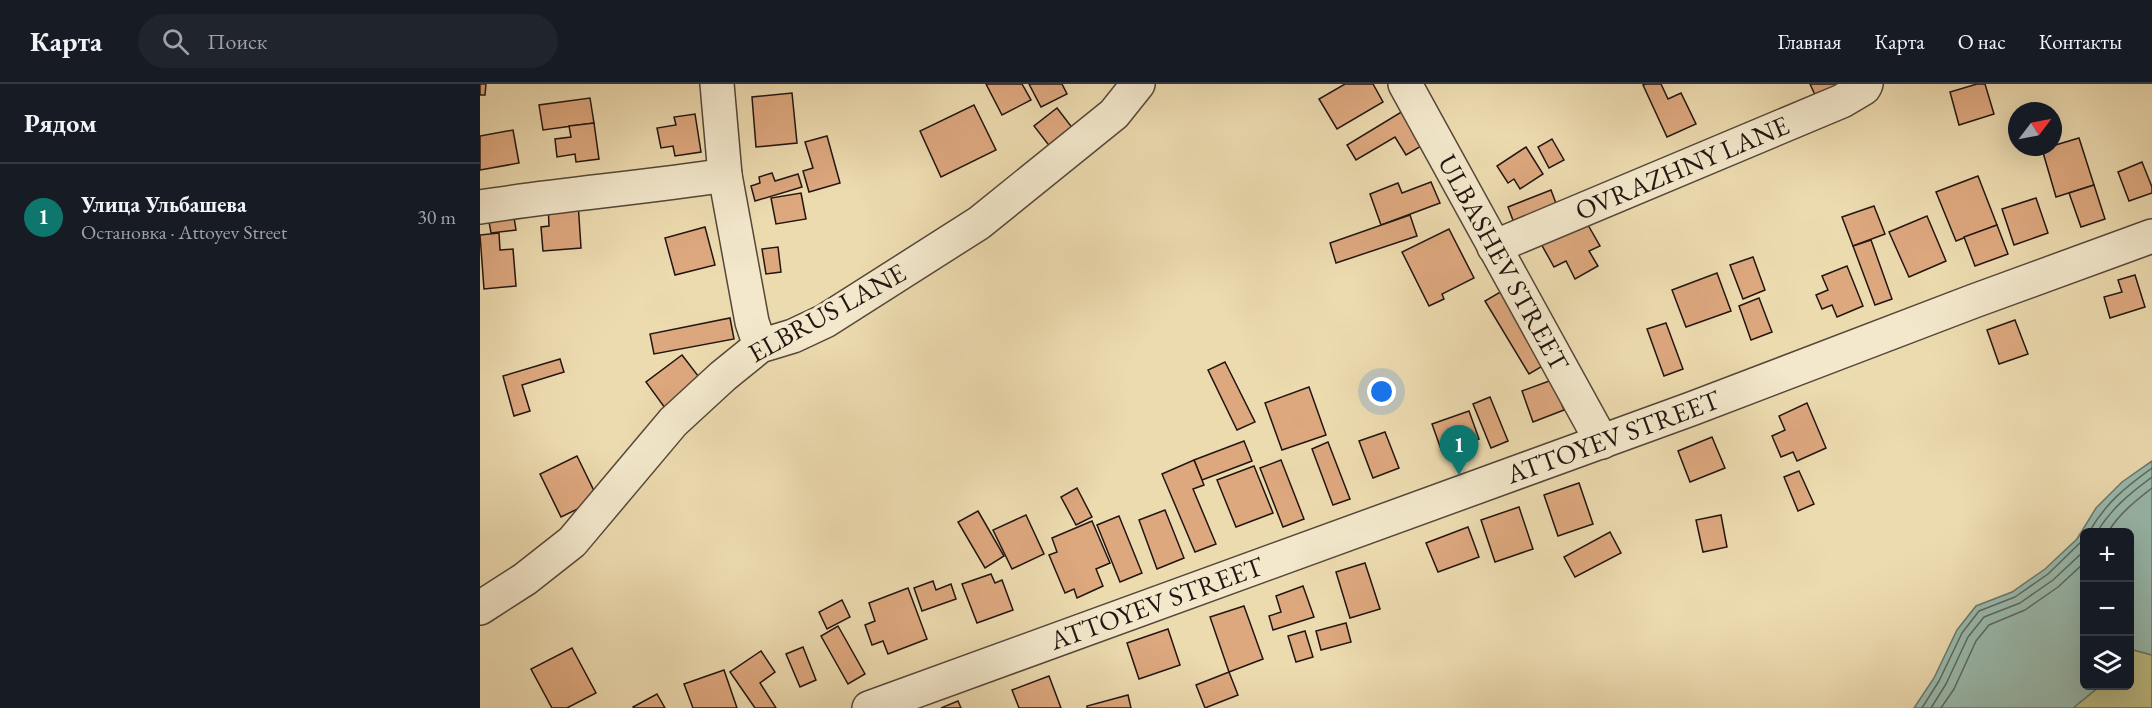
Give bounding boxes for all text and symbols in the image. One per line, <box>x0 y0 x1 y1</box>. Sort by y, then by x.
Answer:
search box <box>138 14 558 68</box>
text: Карта <box>30 23 102 59</box>
icon: search <box>159 25 192 58</box>
text: Поиск <box>207 27 267 56</box>
text: Главная <box>1777 28 1841 55</box>
text: Карта <box>1874 28 1925 55</box>
text: О нас <box>1958 28 2006 55</box>
text: Контакты <box>2039 28 2122 55</box>
north arrow <box>2008 102 2062 156</box>
text: Рядом <box>24 106 97 140</box>
street label: OVRAZHNY LANE <box>1570 107 1794 228</box>
street label: ULBASHEV STREET <box>1430 148 1578 378</box>
text: Улица Ульбашева <box>81 190 247 219</box>
text: 1 <box>38 204 49 230</box>
text: 30 m <box>417 204 456 230</box>
text: Остановка · Attoyev Street <box>81 219 287 245</box>
street label: ELBRUS LANE <box>742 255 912 370</box>
your location <box>1367 377 1396 406</box>
street label: ATTOYEV STREET <box>1501 381 1726 492</box>
pin: 1 <box>1440 426 1478 475</box>
map controls <box>2080 528 2134 690</box>
button: + <box>2080 528 2134 582</box>
street label: ATTOYEV STREET <box>1044 548 1269 658</box>
button: − <box>2080 582 2134 636</box>
button: layers <box>2080 636 2134 690</box>

